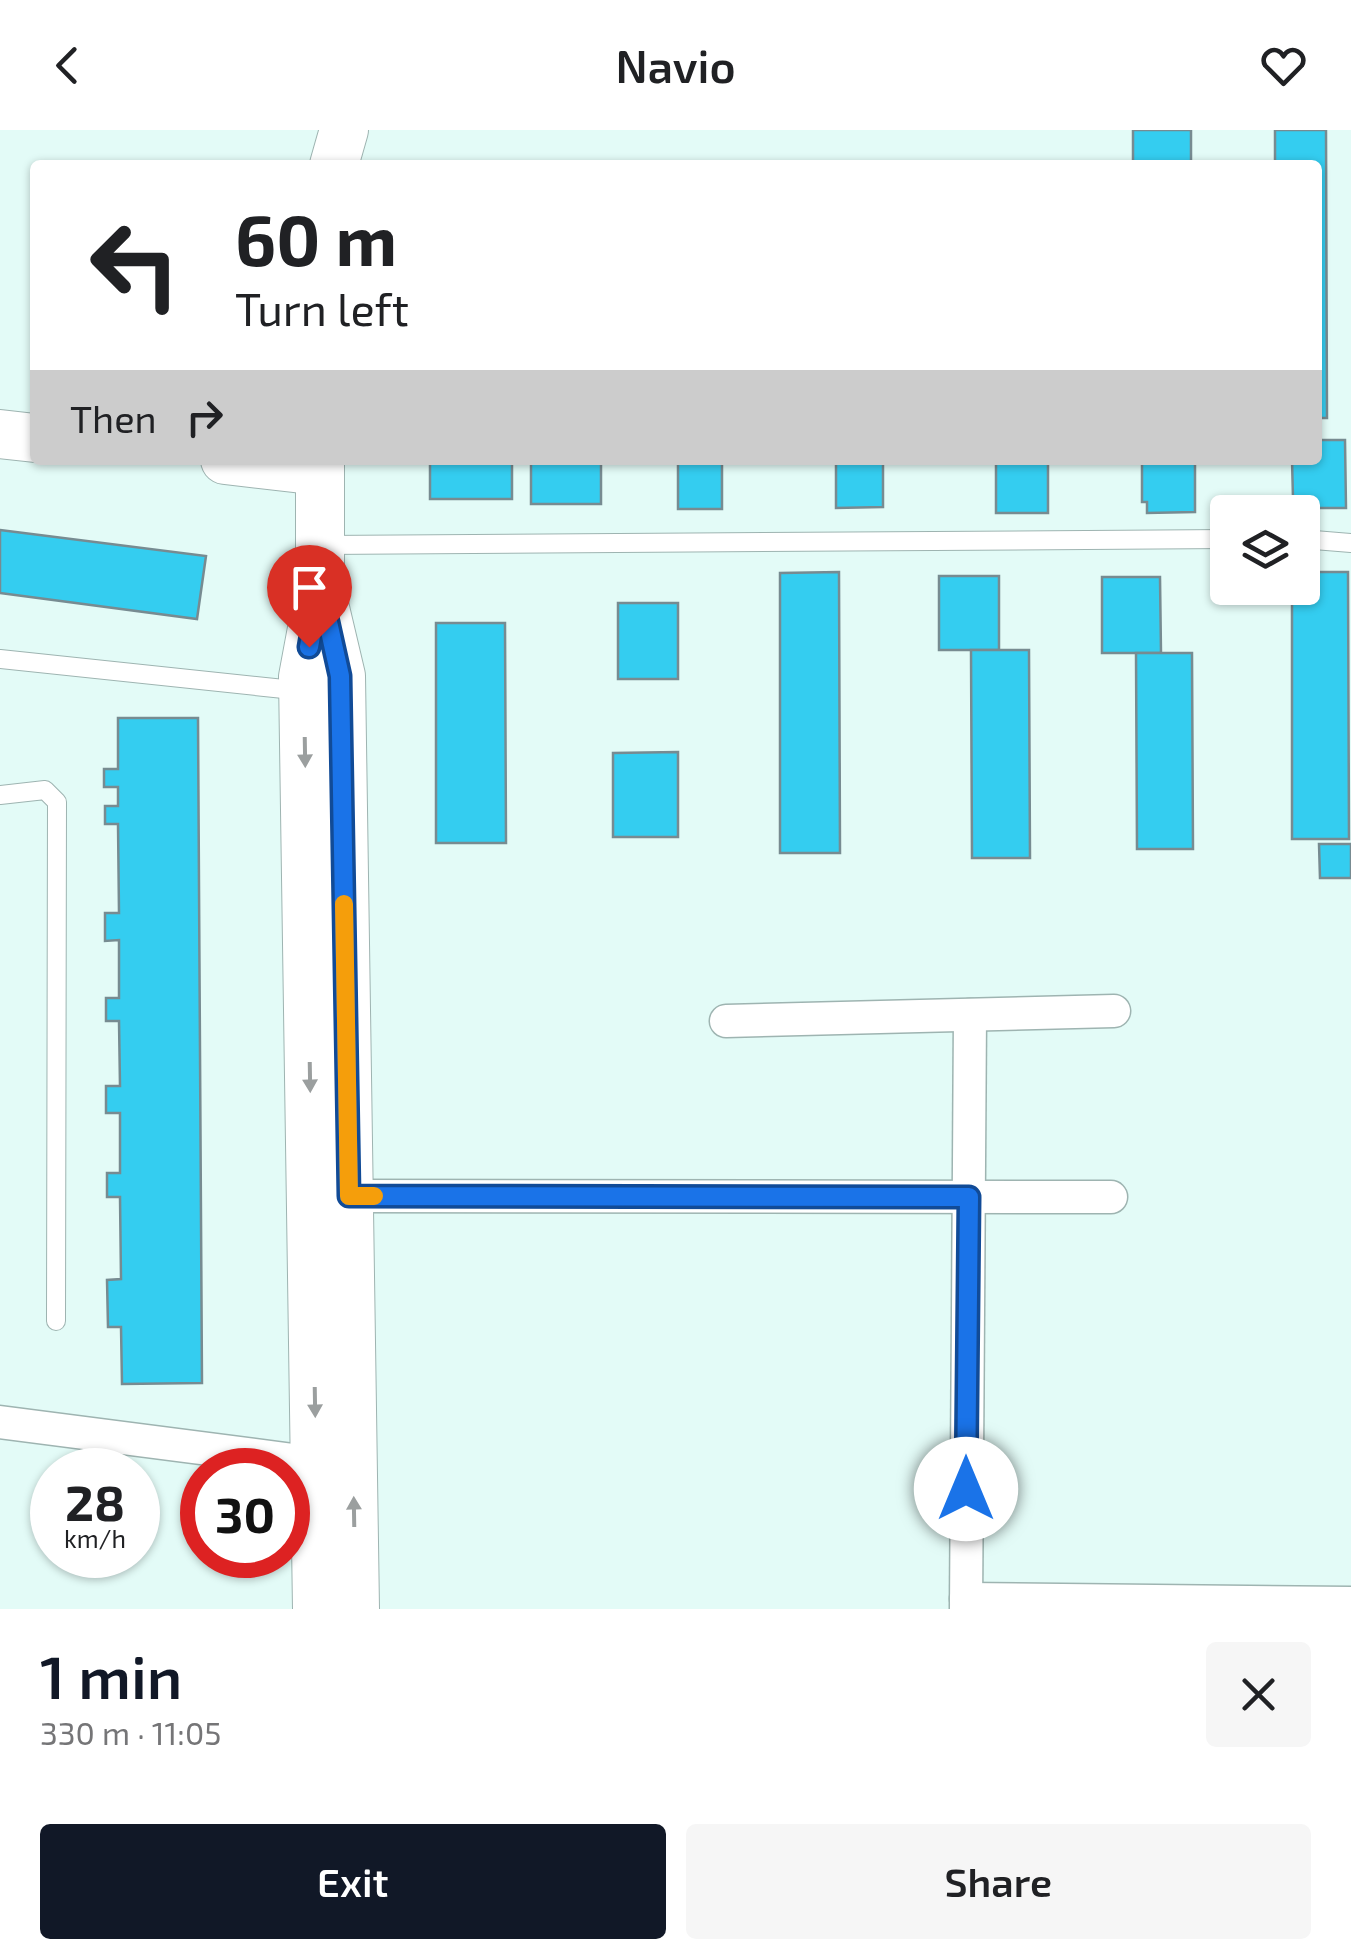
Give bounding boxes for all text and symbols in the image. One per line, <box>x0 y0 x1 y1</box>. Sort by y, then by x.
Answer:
icon: back <box>40 38 95 93</box>
text: Navio <box>615 38 736 92</box>
icon: heart <box>1256 38 1311 93</box>
text: 60 m <box>235 196 397 280</box>
icon: left <box>70 200 200 330</box>
text: Turn left <box>235 281 409 335</box>
icon: right <box>177 390 232 445</box>
text: Then <box>70 395 157 441</box>
map controls <box>1210 495 1320 605</box>
button: layers <box>1210 495 1320 605</box>
pin <box>267 545 352 648</box>
icon: arrive <box>282 560 337 615</box>
one-way arrow <box>297 737 313 769</box>
one-way arrow <box>302 1062 318 1094</box>
one-way arrow <box>307 1387 323 1419</box>
position arrow <box>914 1437 1018 1541</box>
speed limit sign: 30 <box>180 1448 310 1578</box>
text: 28 <box>65 1471 125 1531</box>
one-way arrow <box>345 1495 361 1527</box>
text: km/h <box>64 1523 126 1553</box>
text: 1 min <box>40 1639 182 1711</box>
button: close <box>1206 1642 1311 1747</box>
text: 330 m · 11:05 <box>40 1713 221 1751</box>
button: Exit <box>40 1824 666 1939</box>
button: Share <box>686 1824 1311 1939</box>

